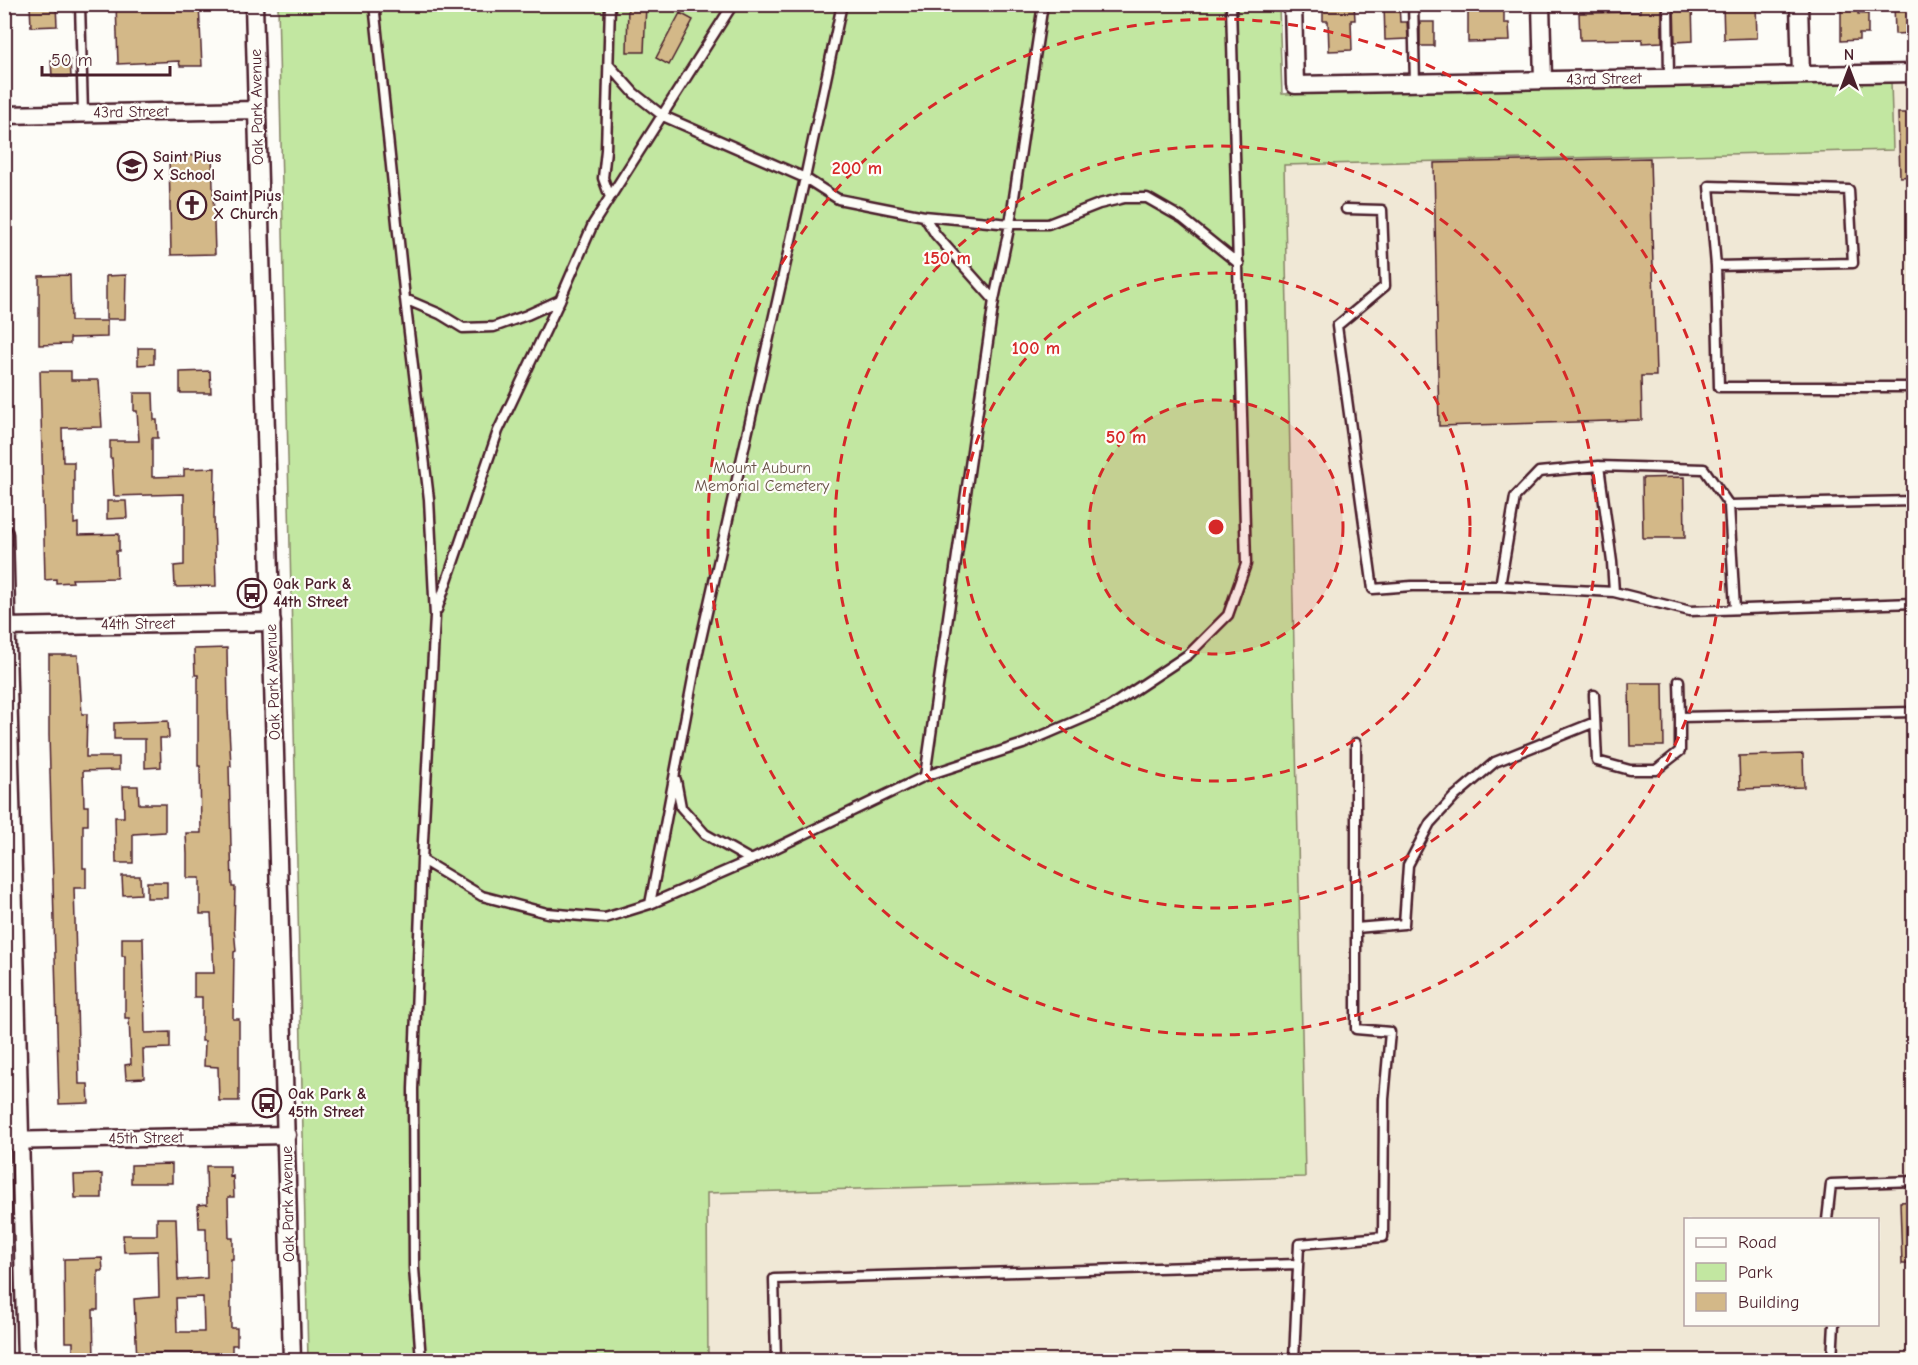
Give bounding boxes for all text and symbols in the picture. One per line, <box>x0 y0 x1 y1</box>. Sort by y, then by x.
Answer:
scale bar <box>42 39 170 77</box>
north arrow <box>1819 39 1879 99</box>
text: N <box>1844 46 1854 64</box>
street label: Oak Park Avenue <box>247 49 267 165</box>
text: 50 m <box>51 50 93 71</box>
street label: 43rd Street <box>1566 69 1642 89</box>
street label: 43rd Street <box>93 102 169 122</box>
place label: Saint Pius X School <box>153 148 221 184</box>
school or university icon: Saint Pius X School <box>116 150 148 182</box>
text: 200 m <box>832 158 882 179</box>
place label: Saint Pius X Church <box>213 187 281 223</box>
church icon: Saint Pius X Church <box>176 189 208 221</box>
text: 150 m <box>923 248 971 269</box>
text: 100 m <box>1012 338 1060 359</box>
text: 50 m <box>1106 427 1146 448</box>
park label: Mount Auburn Memorial Cemetery <box>695 459 830 495</box>
centre of rings <box>1206 517 1226 537</box>
place label: Oak Park & 44th Street <box>273 575 352 611</box>
bus stop icon: Oak Park & 44th Street <box>236 577 268 609</box>
street label: 44th Street <box>101 614 176 634</box>
street label: Oak Park Avenue <box>262 624 284 740</box>
place label: Oak Park & 45th Street <box>288 1085 367 1121</box>
bus stop icon: Oak Park & 45th Street <box>251 1087 283 1119</box>
street label: 45th Street <box>108 1128 184 1148</box>
street label: Oak Park Avenue <box>278 1146 298 1262</box>
legend <box>1684 1218 1879 1326</box>
text: Road <box>1738 1232 1777 1253</box>
text: Park <box>1738 1262 1773 1283</box>
text: Building <box>1738 1292 1800 1313</box>

